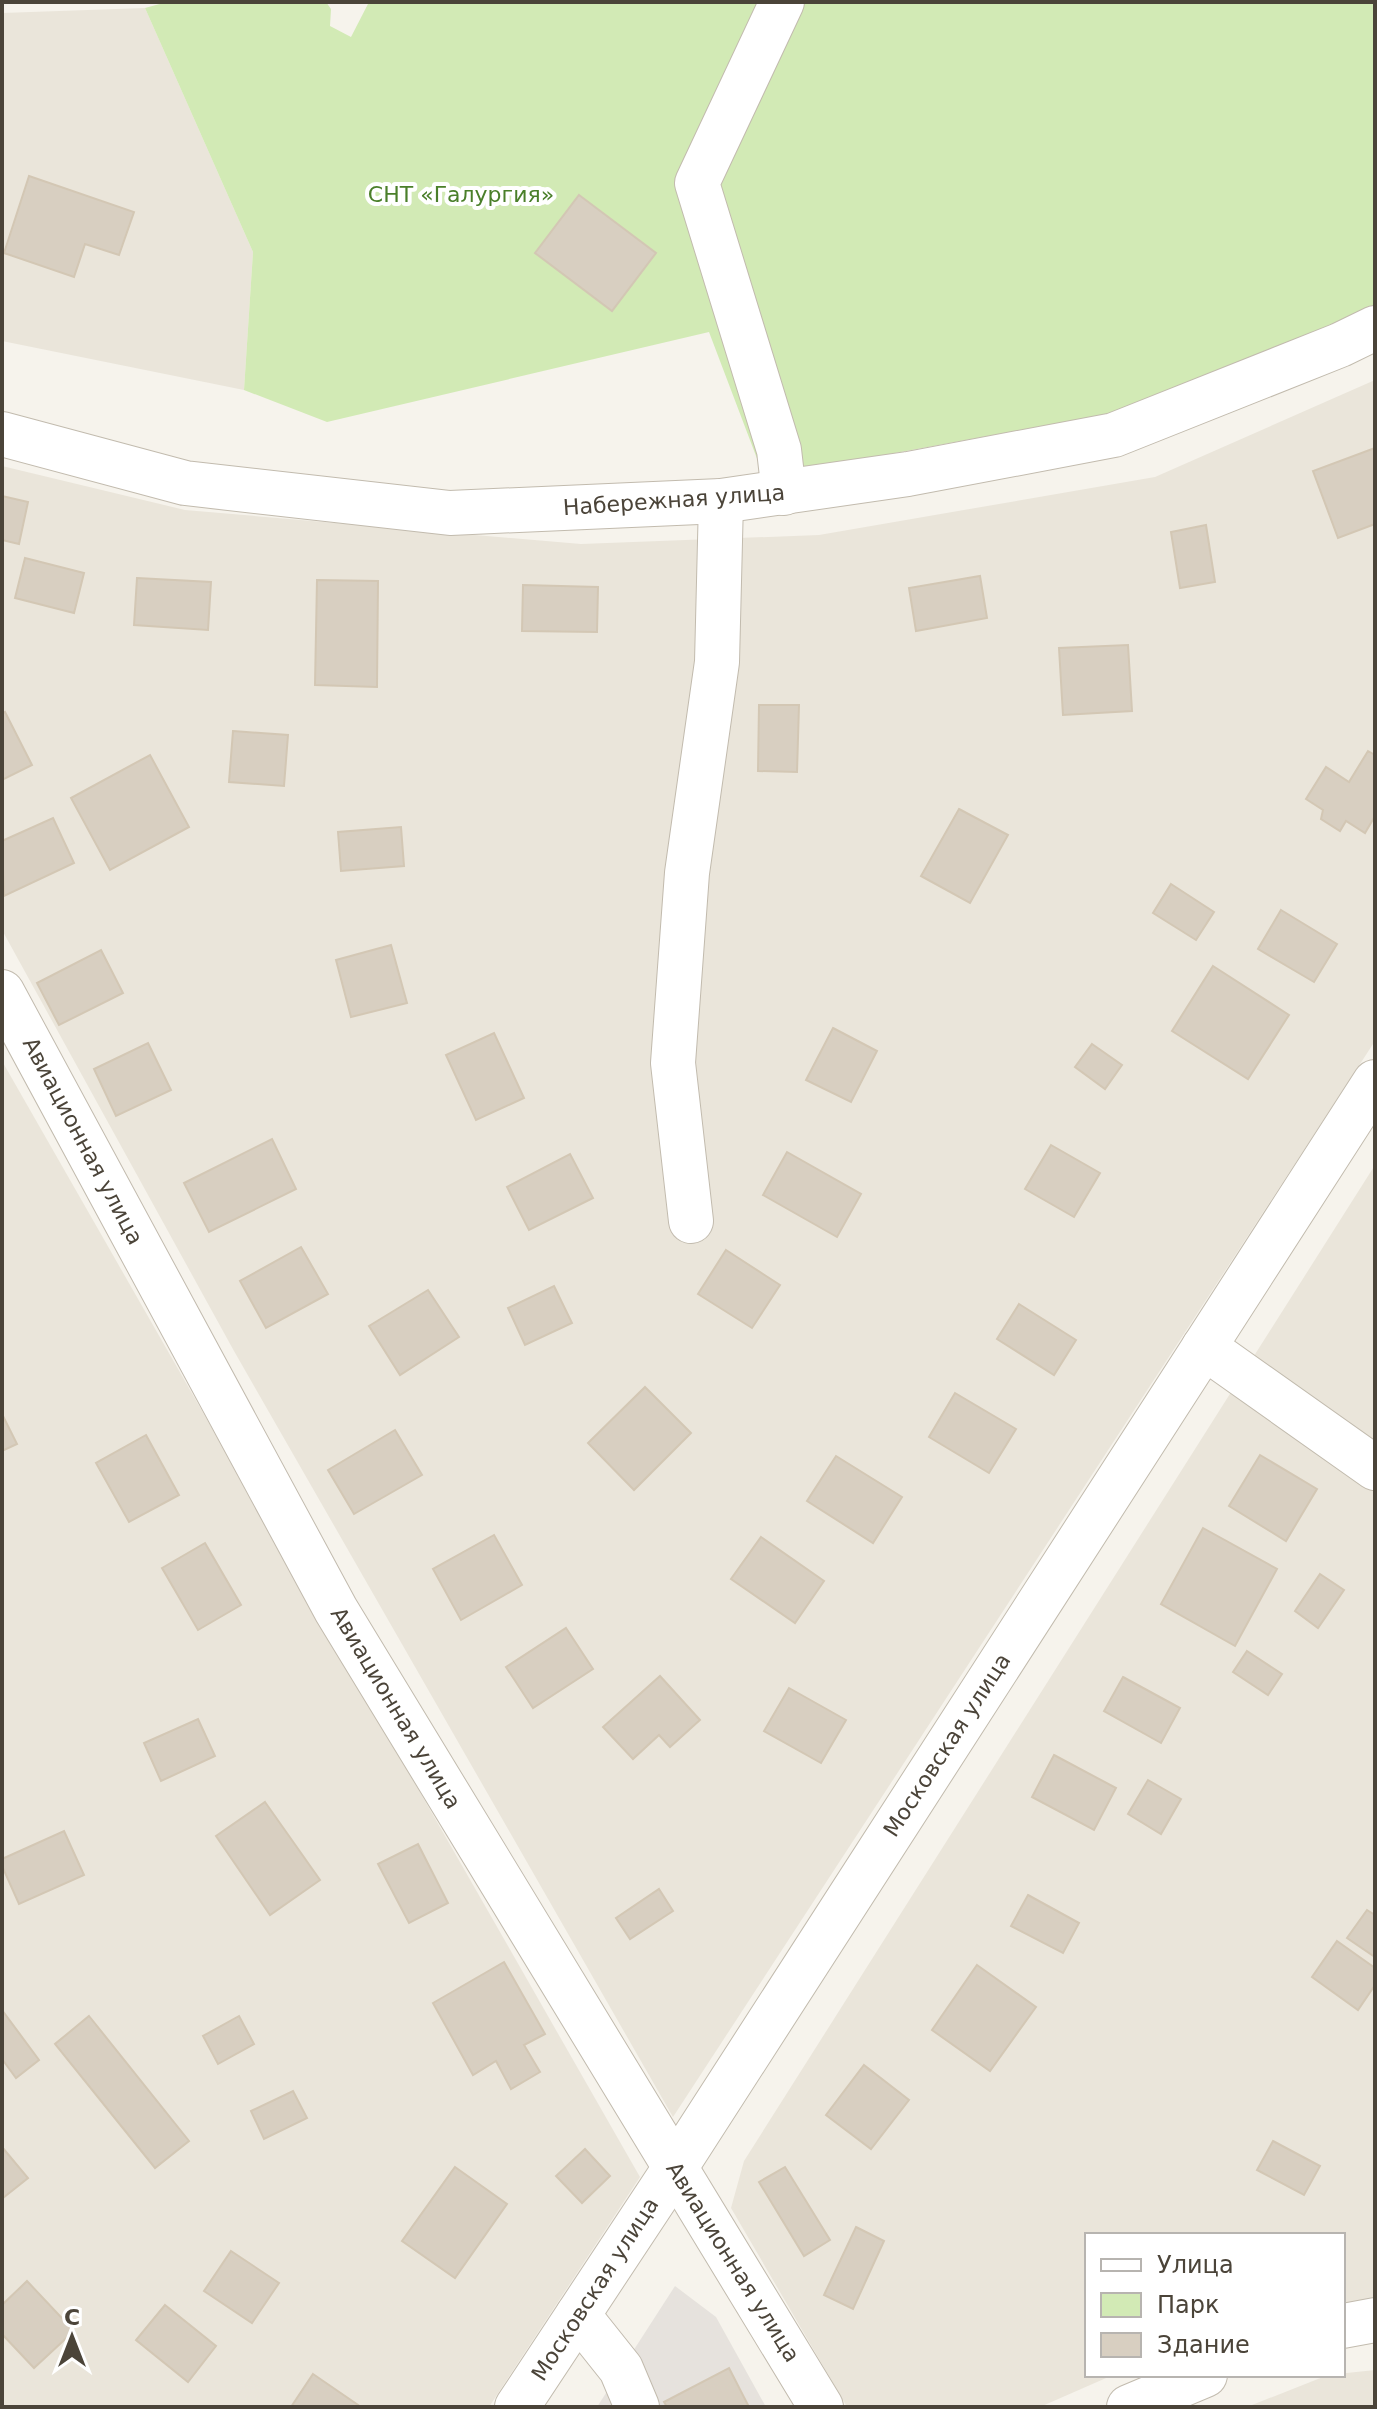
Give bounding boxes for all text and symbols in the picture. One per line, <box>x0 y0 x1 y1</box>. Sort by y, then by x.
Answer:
park label: СНТ «Галургия» <box>368 182 554 207</box>
street label: Набережная улица <box>562 480 786 520</box>
street label: Авиационная улица <box>18 1033 148 1249</box>
street label: Авиационная улица <box>326 1603 466 1813</box>
street label: Московская улица <box>878 1649 1016 1841</box>
street label: Авиационная улица <box>661 2157 805 2367</box>
street label: Московская улица <box>526 2193 664 2385</box>
legend <box>1085 2233 1345 2377</box>
text: Улица <box>1157 2251 1234 2279</box>
text: Парк <box>1157 2291 1219 2319</box>
north arrow <box>32 2297 112 2377</box>
text: С <box>64 2305 80 2330</box>
text: Здание <box>1157 2331 1250 2359</box>

